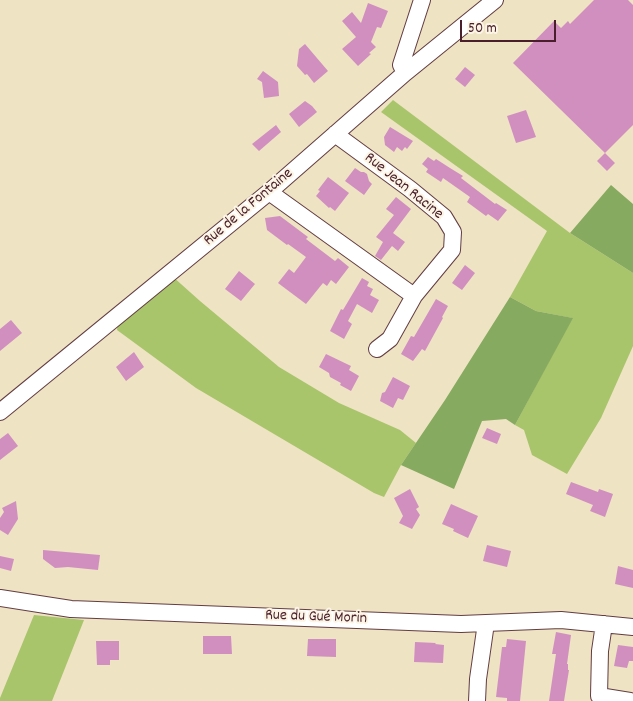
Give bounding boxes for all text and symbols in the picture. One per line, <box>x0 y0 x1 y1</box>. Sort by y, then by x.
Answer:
scale bar <box>463 10 559 42</box>
text: 50 m <box>468 18 497 40</box>
street label: Rue Jean Racine <box>360 149 446 225</box>
street label: Rue de la Fontaine <box>200 165 298 251</box>
street label: Rue du Gué Morin <box>265 607 367 629</box>

